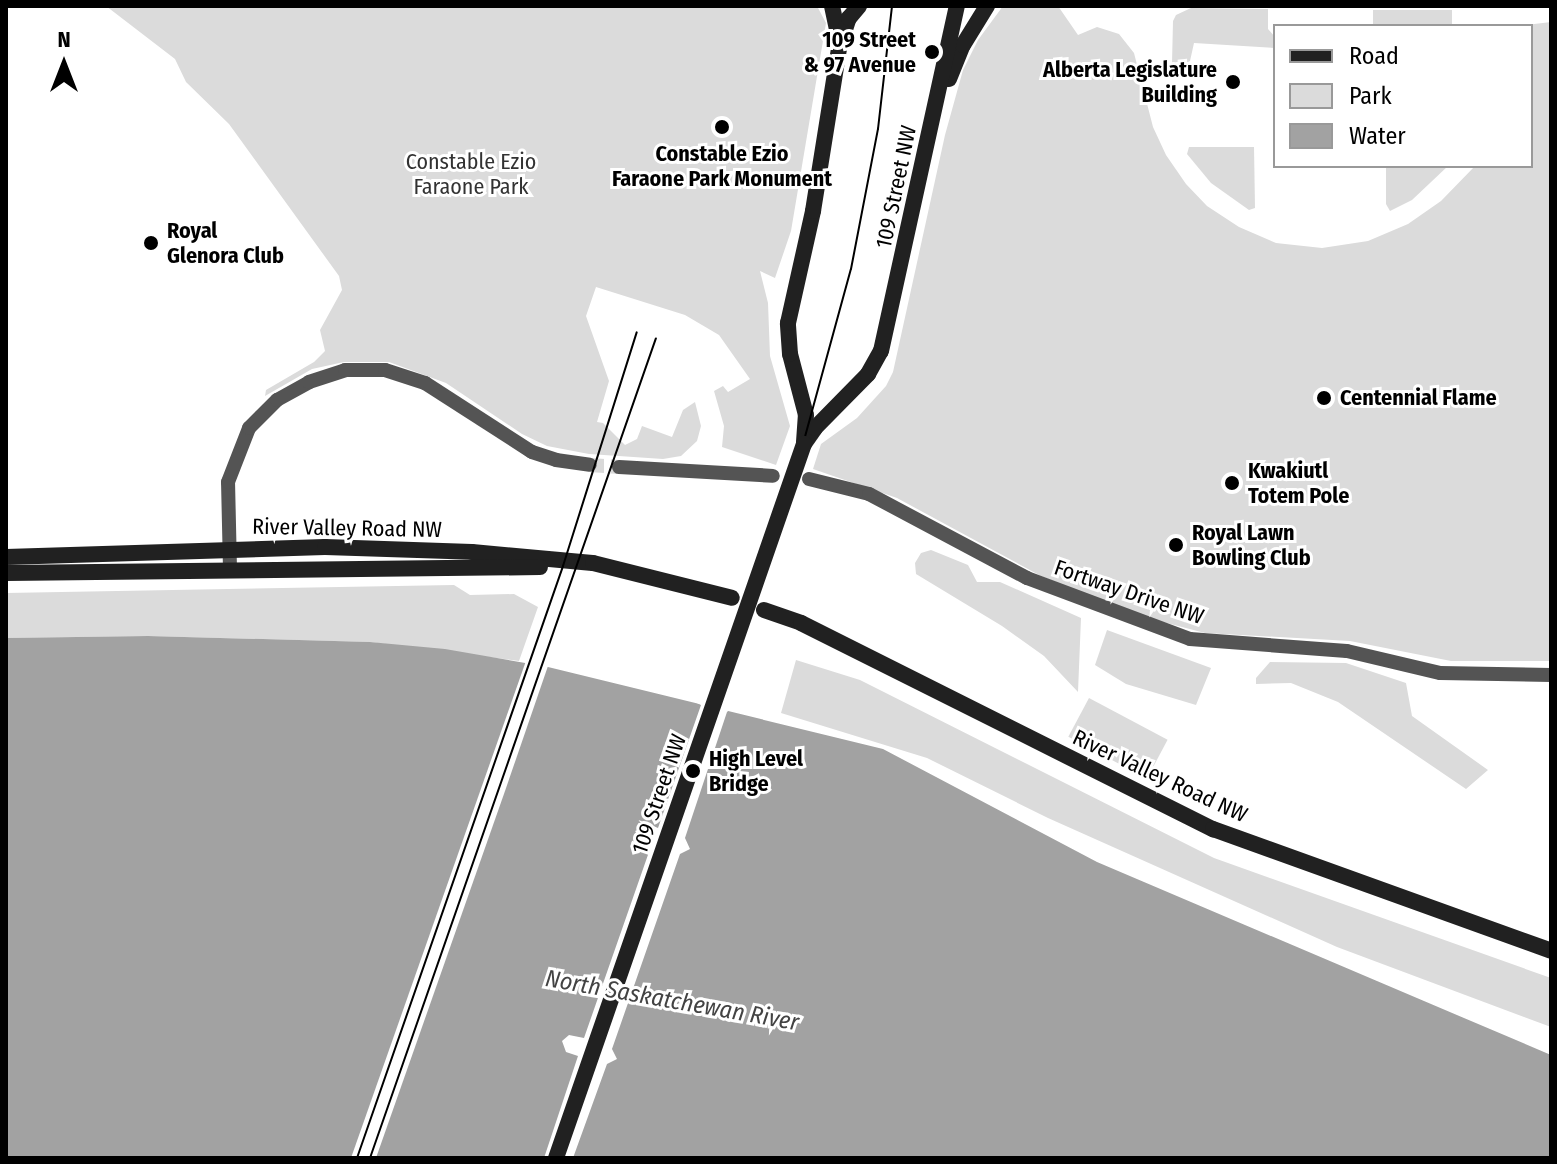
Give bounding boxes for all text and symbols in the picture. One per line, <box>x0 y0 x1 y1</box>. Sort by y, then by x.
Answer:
north arrow <box>24 24 104 104</box>
legend <box>1273 24 1533 168</box>
text: N <box>57 26 71 53</box>
place label: 109 Street & 97 Avenue <box>804 26 916 78</box>
text: Road <box>1349 42 1399 70</box>
marker: 109 Street & 97 Avenue <box>923 43 941 61</box>
place label: Alberta Legislature Building <box>1043 56 1217 108</box>
marker: Alberta Legislature Building <box>1224 73 1242 91</box>
text: Park <box>1349 82 1392 110</box>
marker: Constable Ezio Faraone Park Monument <box>713 118 731 136</box>
text: Water <box>1349 122 1406 150</box>
street label: 109 Street NW <box>870 123 922 251</box>
place label: Constable Ezio Faraone Park Monument <box>612 140 832 192</box>
park label: Constable Ezio Faraone Park <box>406 148 536 200</box>
place label: Royal Glenora Club <box>167 217 284 268</box>
marker: Royal Glenora Club <box>142 234 160 252</box>
place label: Centennial Flame <box>1340 385 1497 411</box>
marker: Centennial Flame <box>1315 389 1333 407</box>
place label: Kwakiutl Totem Pole <box>1248 457 1349 508</box>
marker: Kwakiutl Totem Pole <box>1223 474 1241 492</box>
street label: River Valley Road NW <box>252 513 442 543</box>
place label: Royal Lawn Bowling Club <box>1192 519 1311 570</box>
marker: Royal Lawn Bowling Club <box>1167 536 1185 554</box>
street label: Fortway Drive NW <box>1051 554 1207 630</box>
street label: River Valley Road NW <box>1068 724 1252 828</box>
street label: 109 Street NW <box>626 731 692 857</box>
place label: High Level Bridge <box>709 745 803 796</box>
marker: High Level Bridge <box>684 762 702 780</box>
water label: North Saskatchewan River <box>543 965 801 1037</box>

